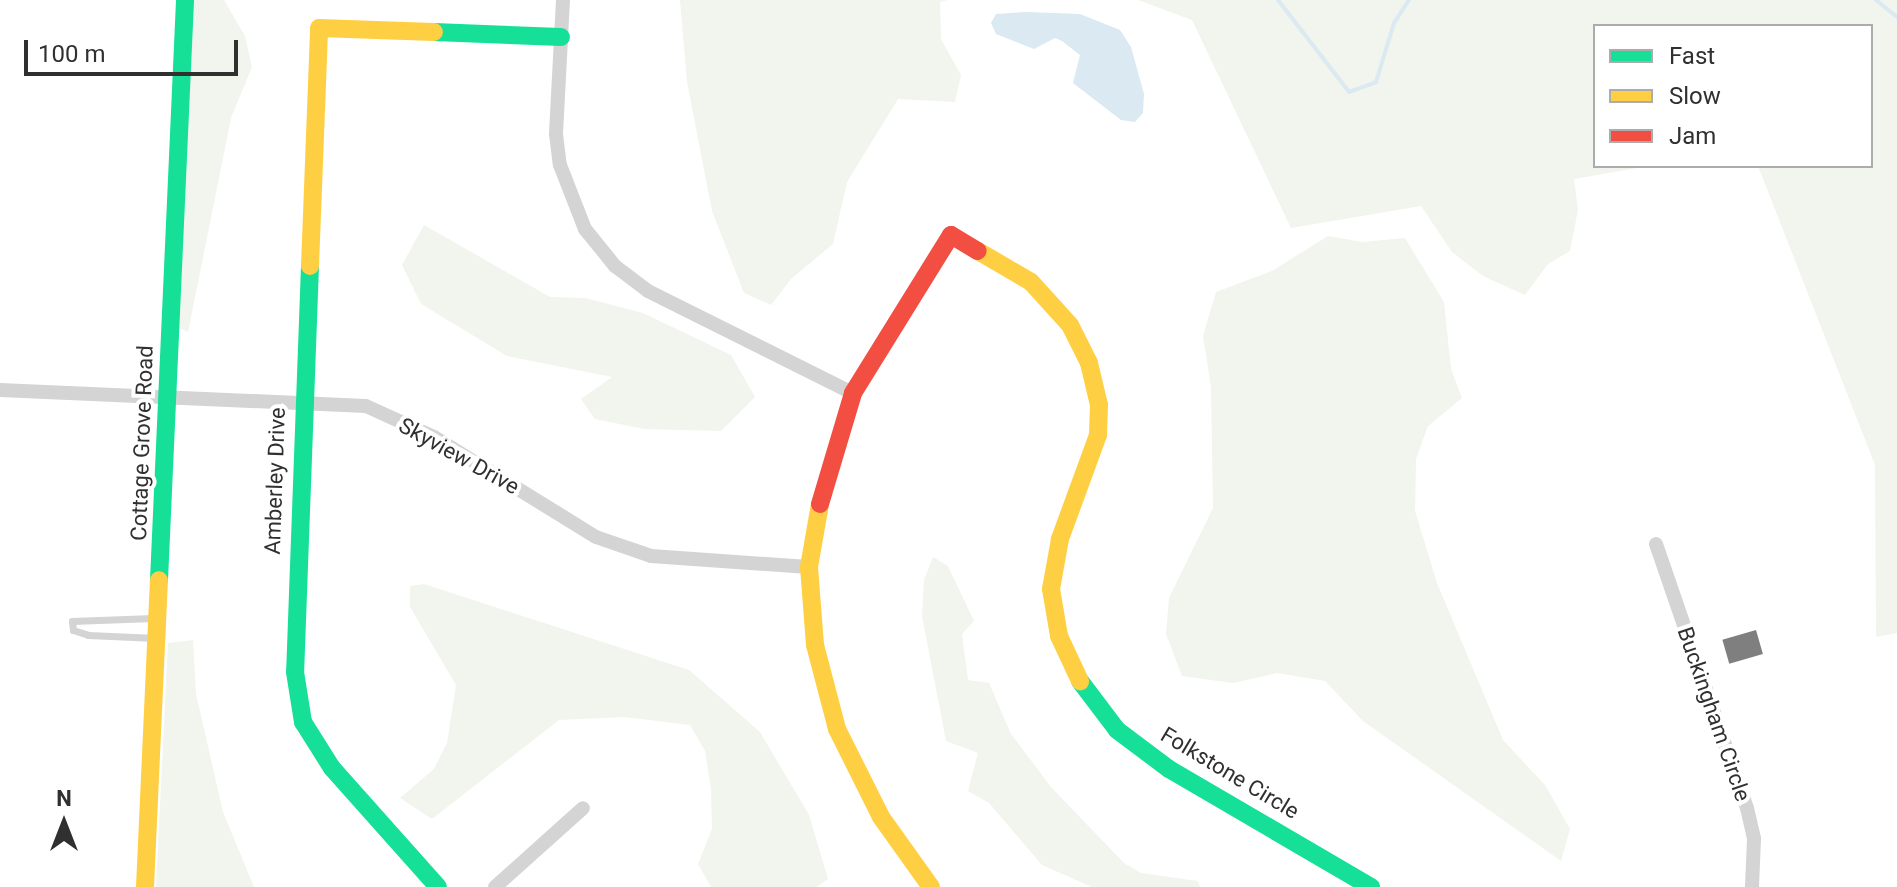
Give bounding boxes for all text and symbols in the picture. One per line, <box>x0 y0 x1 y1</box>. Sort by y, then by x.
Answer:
scale bar <box>28 24 242 74</box>
legend <box>1593 24 1873 168</box>
text: 100 m <box>38 40 105 68</box>
text: Fast <box>1669 42 1715 70</box>
text: Slow <box>1669 82 1721 110</box>
text: Jam <box>1669 122 1716 150</box>
street label: Cottage Grove Road <box>125 345 159 541</box>
street label: Amberley Drive <box>259 407 291 555</box>
street label: Skyview Drive <box>394 412 524 500</box>
street label: Buckingham Circle <box>1672 623 1756 805</box>
street label: Folkstone Circle <box>1156 721 1304 825</box>
north arrow <box>24 783 104 863</box>
text: N <box>56 786 72 811</box>

